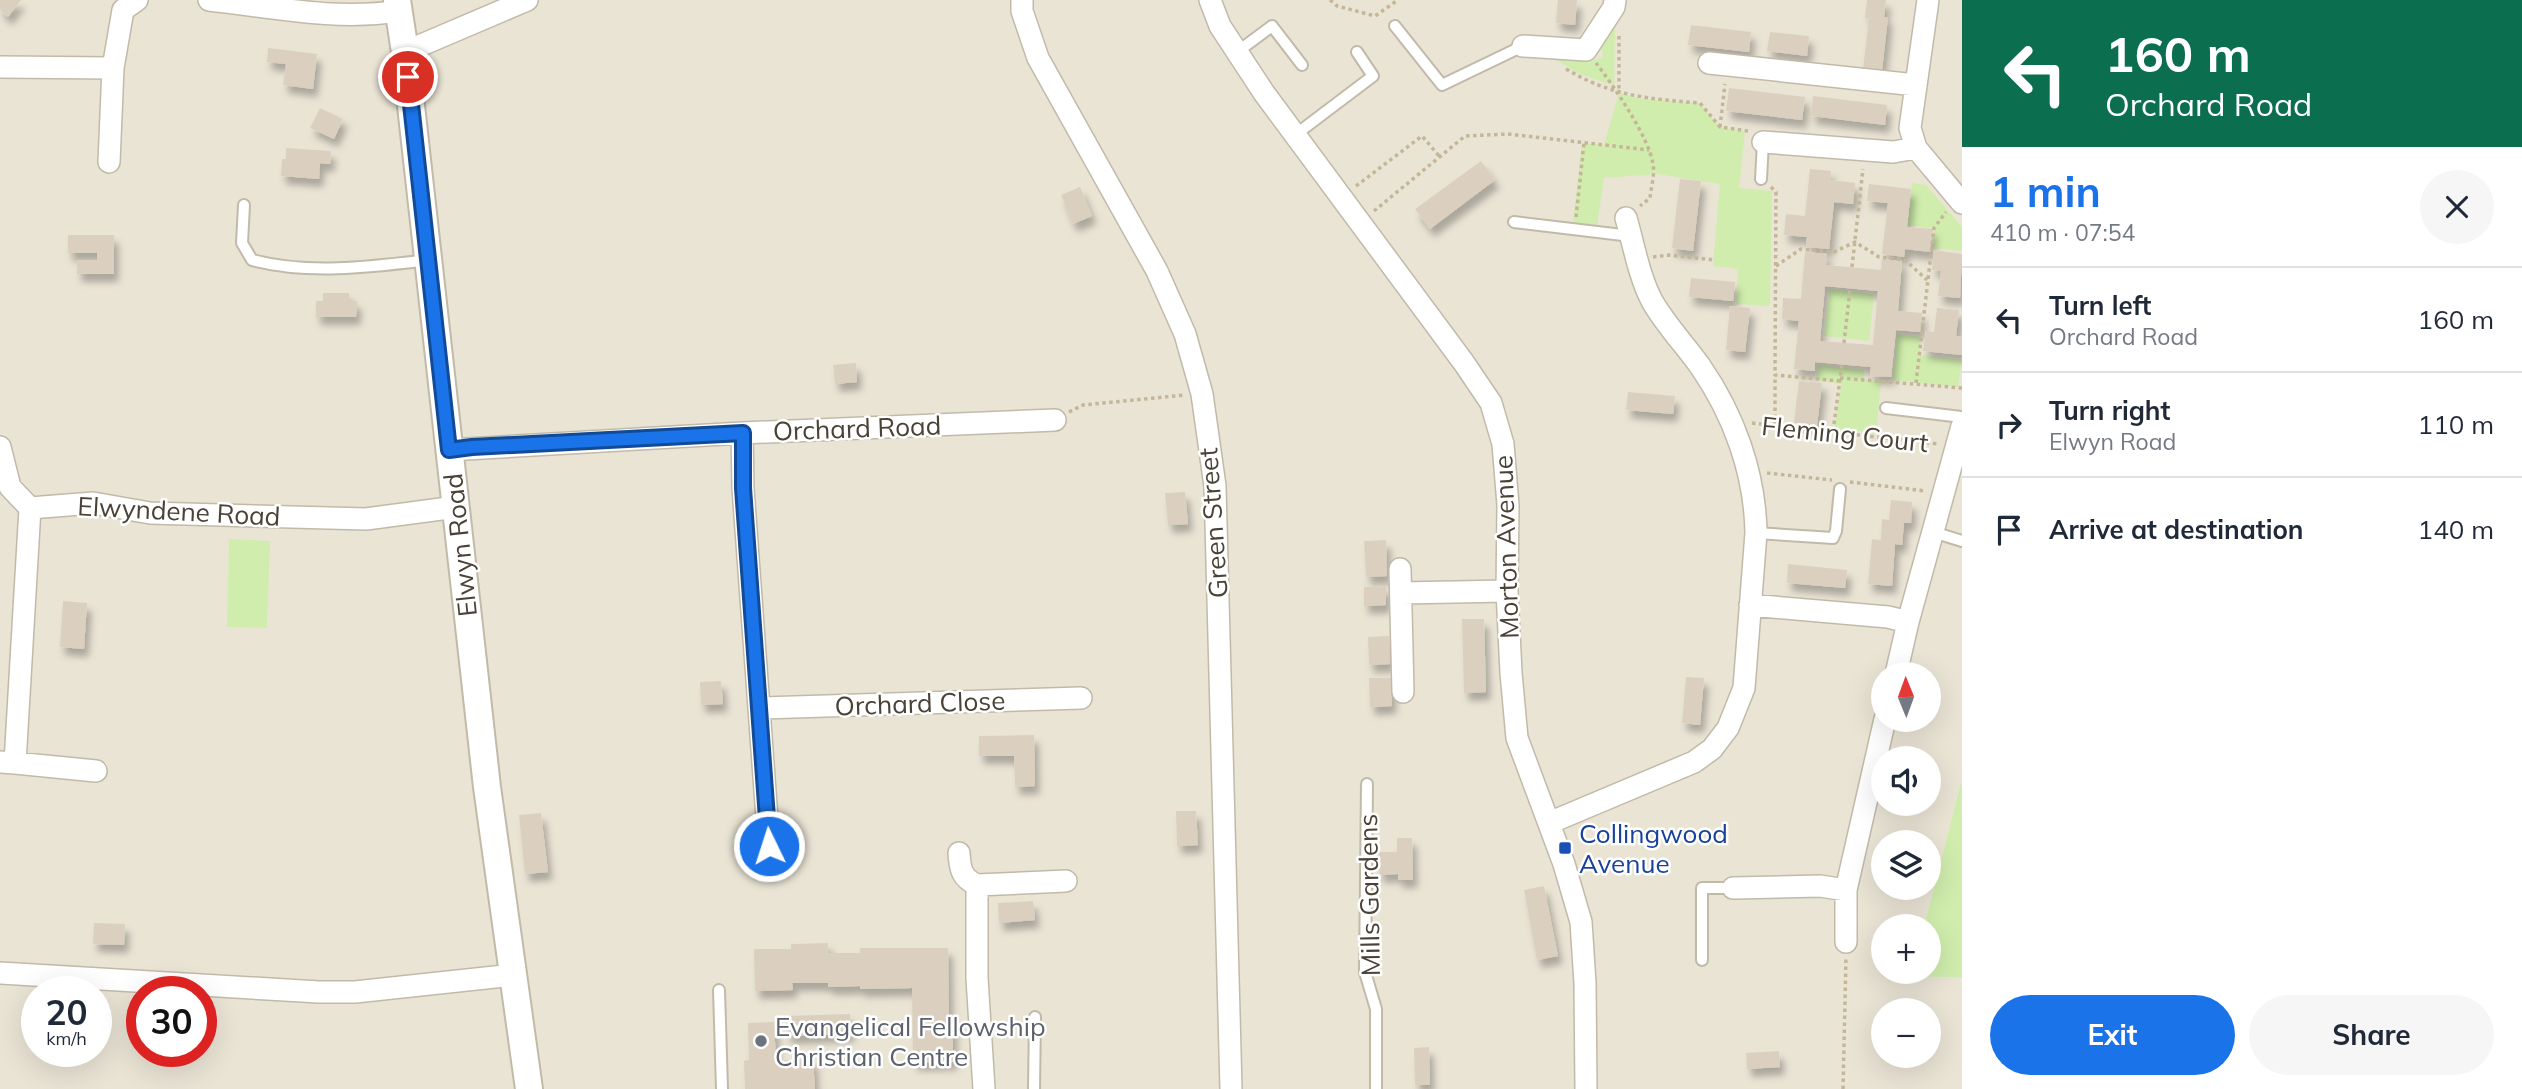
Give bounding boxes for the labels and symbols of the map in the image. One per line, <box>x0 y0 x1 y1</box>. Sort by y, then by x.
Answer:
pin <box>378 47 438 107</box>
street label: Orchard Road <box>772 409 942 447</box>
street label: Fleming Court <box>1760 409 1930 459</box>
street label: Green Street <box>1191 447 1235 599</box>
street label: Morton Avenue <box>1486 455 1526 639</box>
street label: Elwyn Road <box>436 472 484 618</box>
street label: Elwyndene Road <box>77 489 281 533</box>
north arrow <box>1871 662 1941 732</box>
street label: Orchard Close <box>834 684 1006 722</box>
position arrow <box>732 809 806 883</box>
street label: Mills Gardens <box>1351 814 1387 976</box>
place label: Collingwood Avenue <box>1579 817 1728 880</box>
marker: Collingwood Avenue <box>1557 840 1573 856</box>
speed limit sign: 30 <box>126 976 217 1067</box>
place label: Evangelical Fellowship Christian Centre <box>775 1010 1046 1073</box>
marker: Evangelical Fellowship Christian Centre <box>753 1033 769 1049</box>

